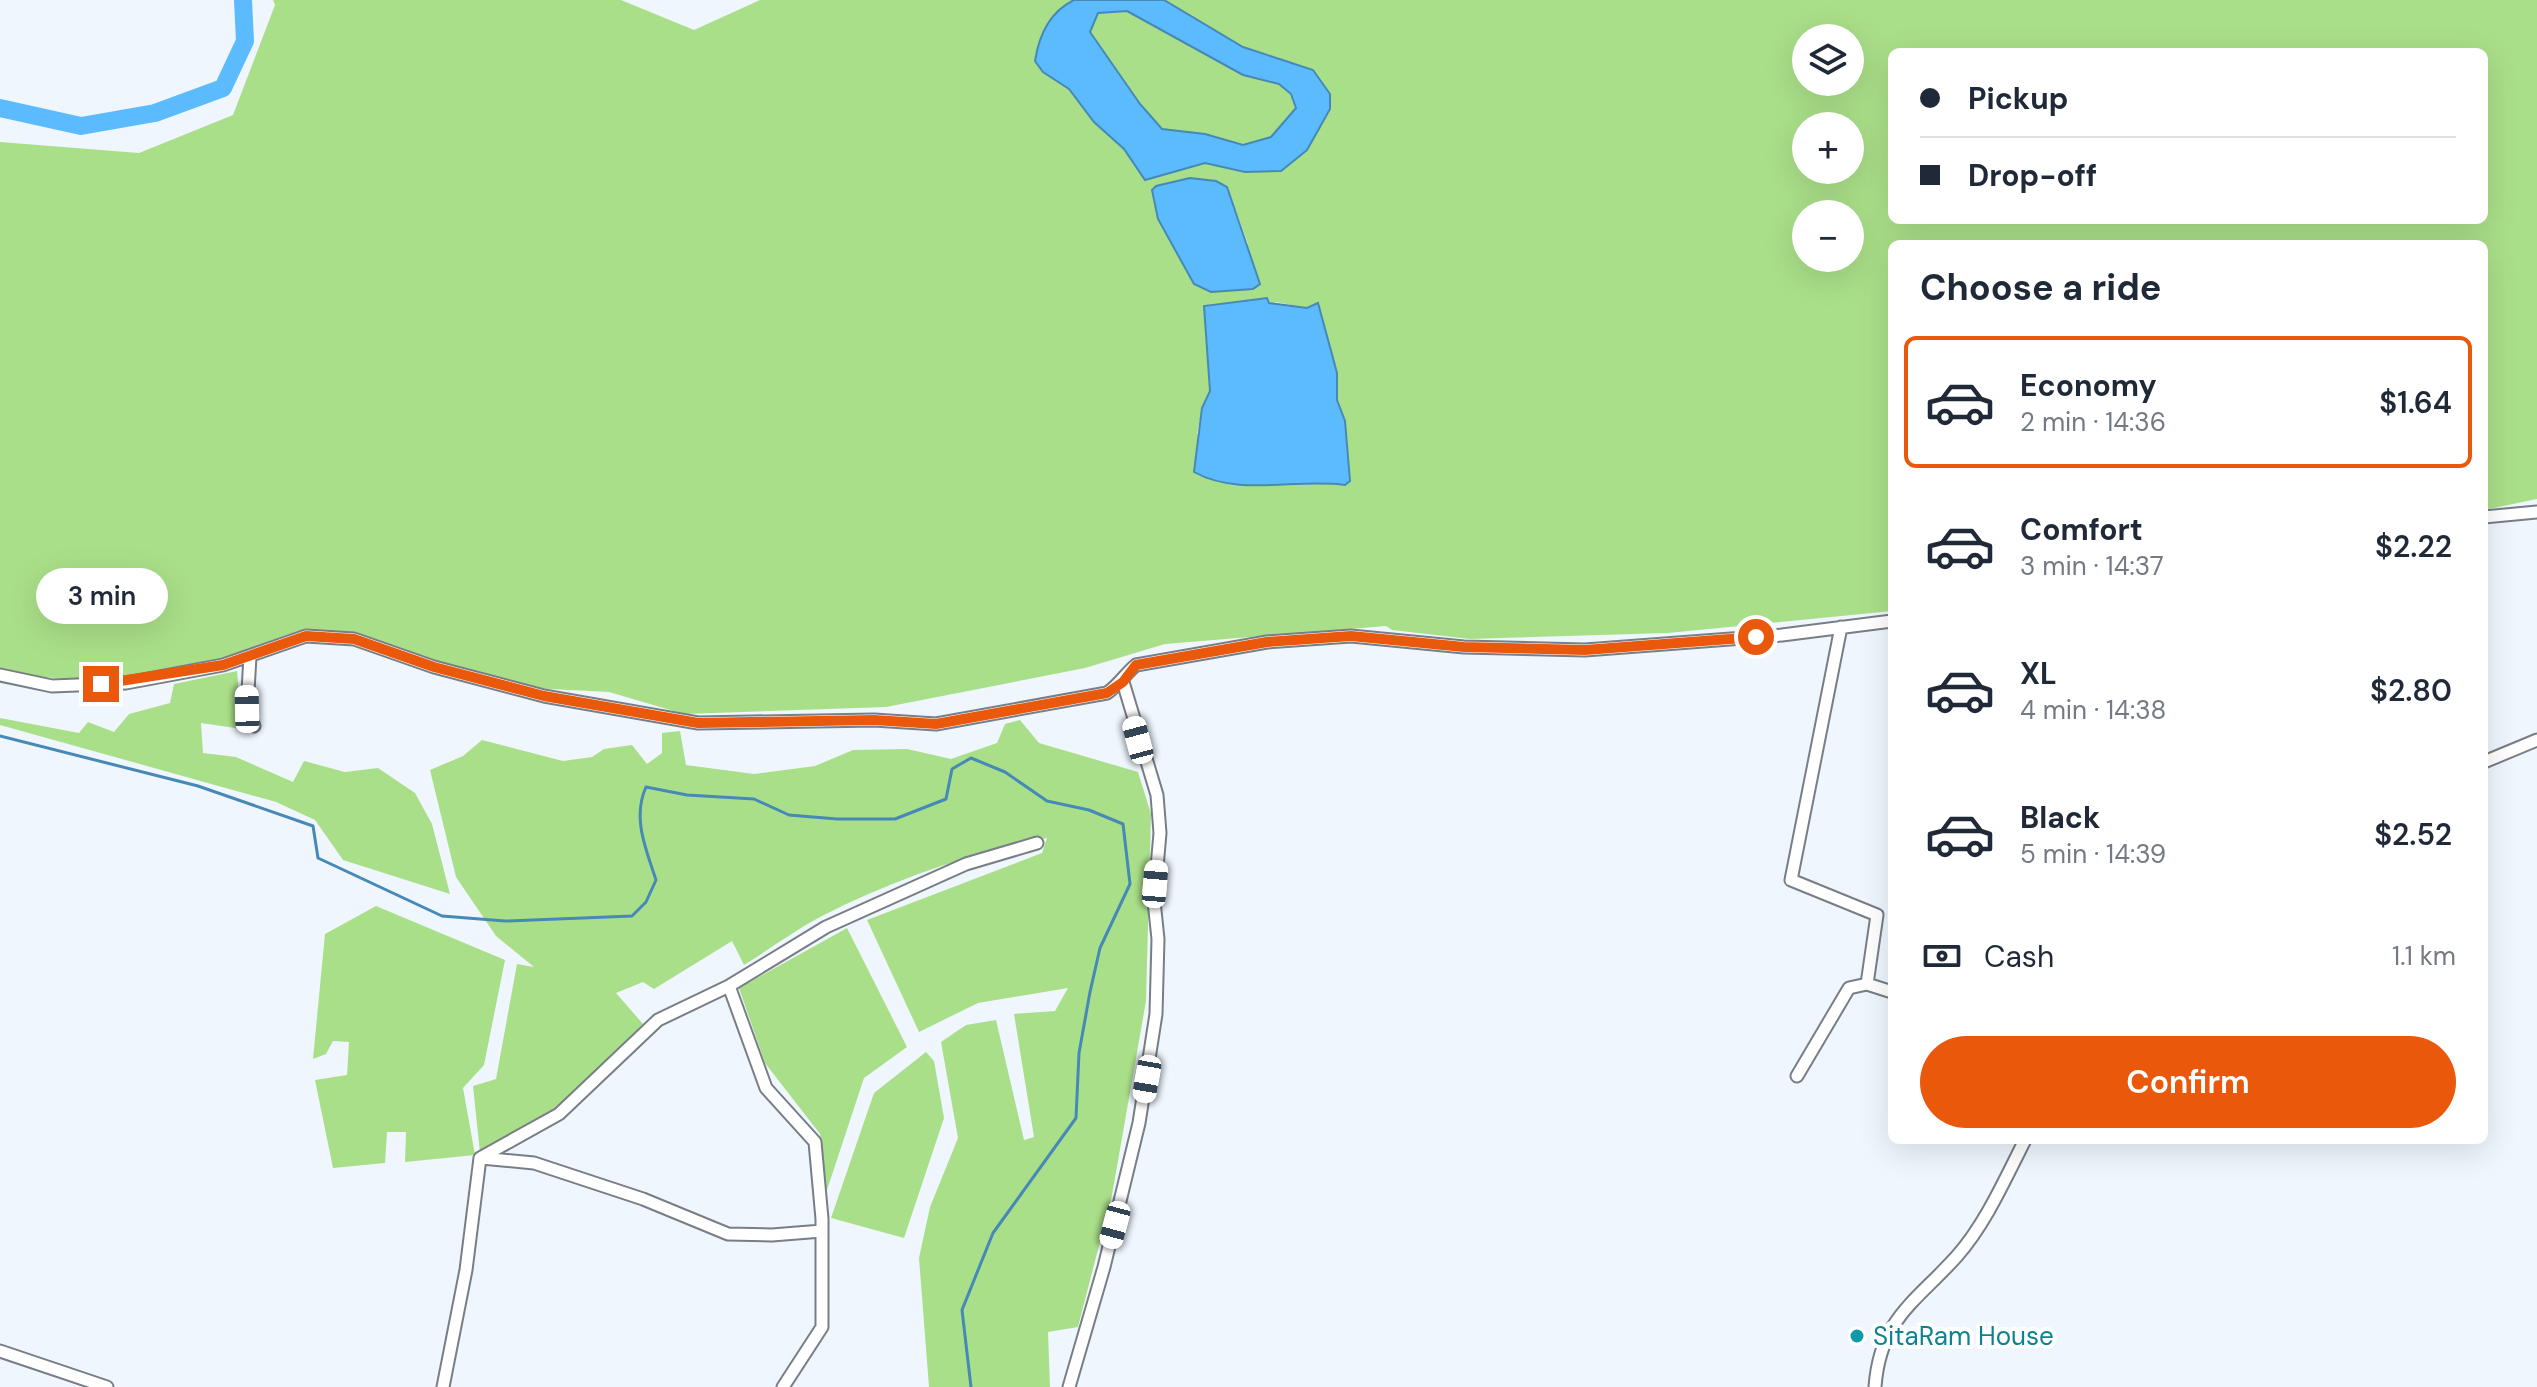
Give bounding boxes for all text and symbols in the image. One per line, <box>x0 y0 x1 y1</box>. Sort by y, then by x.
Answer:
map controls <box>1792 24 1864 272</box>
button: layers <box>1792 24 1864 96</box>
text: Pickup <box>1968 79 2068 118</box>
button: + <box>1792 112 1864 184</box>
text: Drop-off <box>1968 156 2097 195</box>
button: − <box>1792 200 1864 272</box>
text: Choose a ride <box>1920 264 2161 311</box>
icon: car <box>1924 366 1996 438</box>
text: Economy <box>2020 366 2157 405</box>
text: $1.64 <box>2379 383 2452 422</box>
text: 2 min · 14:36 <box>2020 405 2166 439</box>
icon: car <box>1924 510 1996 582</box>
text: Comfort <box>2020 510 2143 549</box>
text: $2.22 <box>2375 527 2452 566</box>
text: 3 min · 14:37 <box>2020 549 2164 583</box>
callout: 3 min <box>35 568 167 624</box>
text: 3 min <box>68 579 136 613</box>
route start <box>1738 619 1774 655</box>
icon: car <box>1924 654 1996 726</box>
text: XL <box>2020 654 2057 693</box>
route end <box>83 666 119 702</box>
text: $2.80 <box>2370 671 2452 710</box>
car <box>235 685 259 733</box>
text: 4 min · 14:38 <box>2020 693 2166 727</box>
car <box>1120 714 1156 766</box>
icon: car <box>1924 798 1996 870</box>
text: Black <box>2020 798 2100 837</box>
text: $2.52 <box>2374 815 2452 854</box>
text: 5 min · 14:39 <box>2020 837 2166 871</box>
car <box>1141 859 1169 909</box>
icon: cash <box>1920 934 1964 978</box>
text: Cash <box>1984 937 2054 976</box>
text: 1.1 km <box>2392 939 2456 973</box>
button: Confirm <box>1920 1036 2456 1128</box>
car <box>1131 1053 1163 1105</box>
car <box>1097 1199 1133 1251</box>
place label: SitaRam House <box>1873 1319 2054 1353</box>
marker: SitaRam House <box>1848 1327 1866 1345</box>

